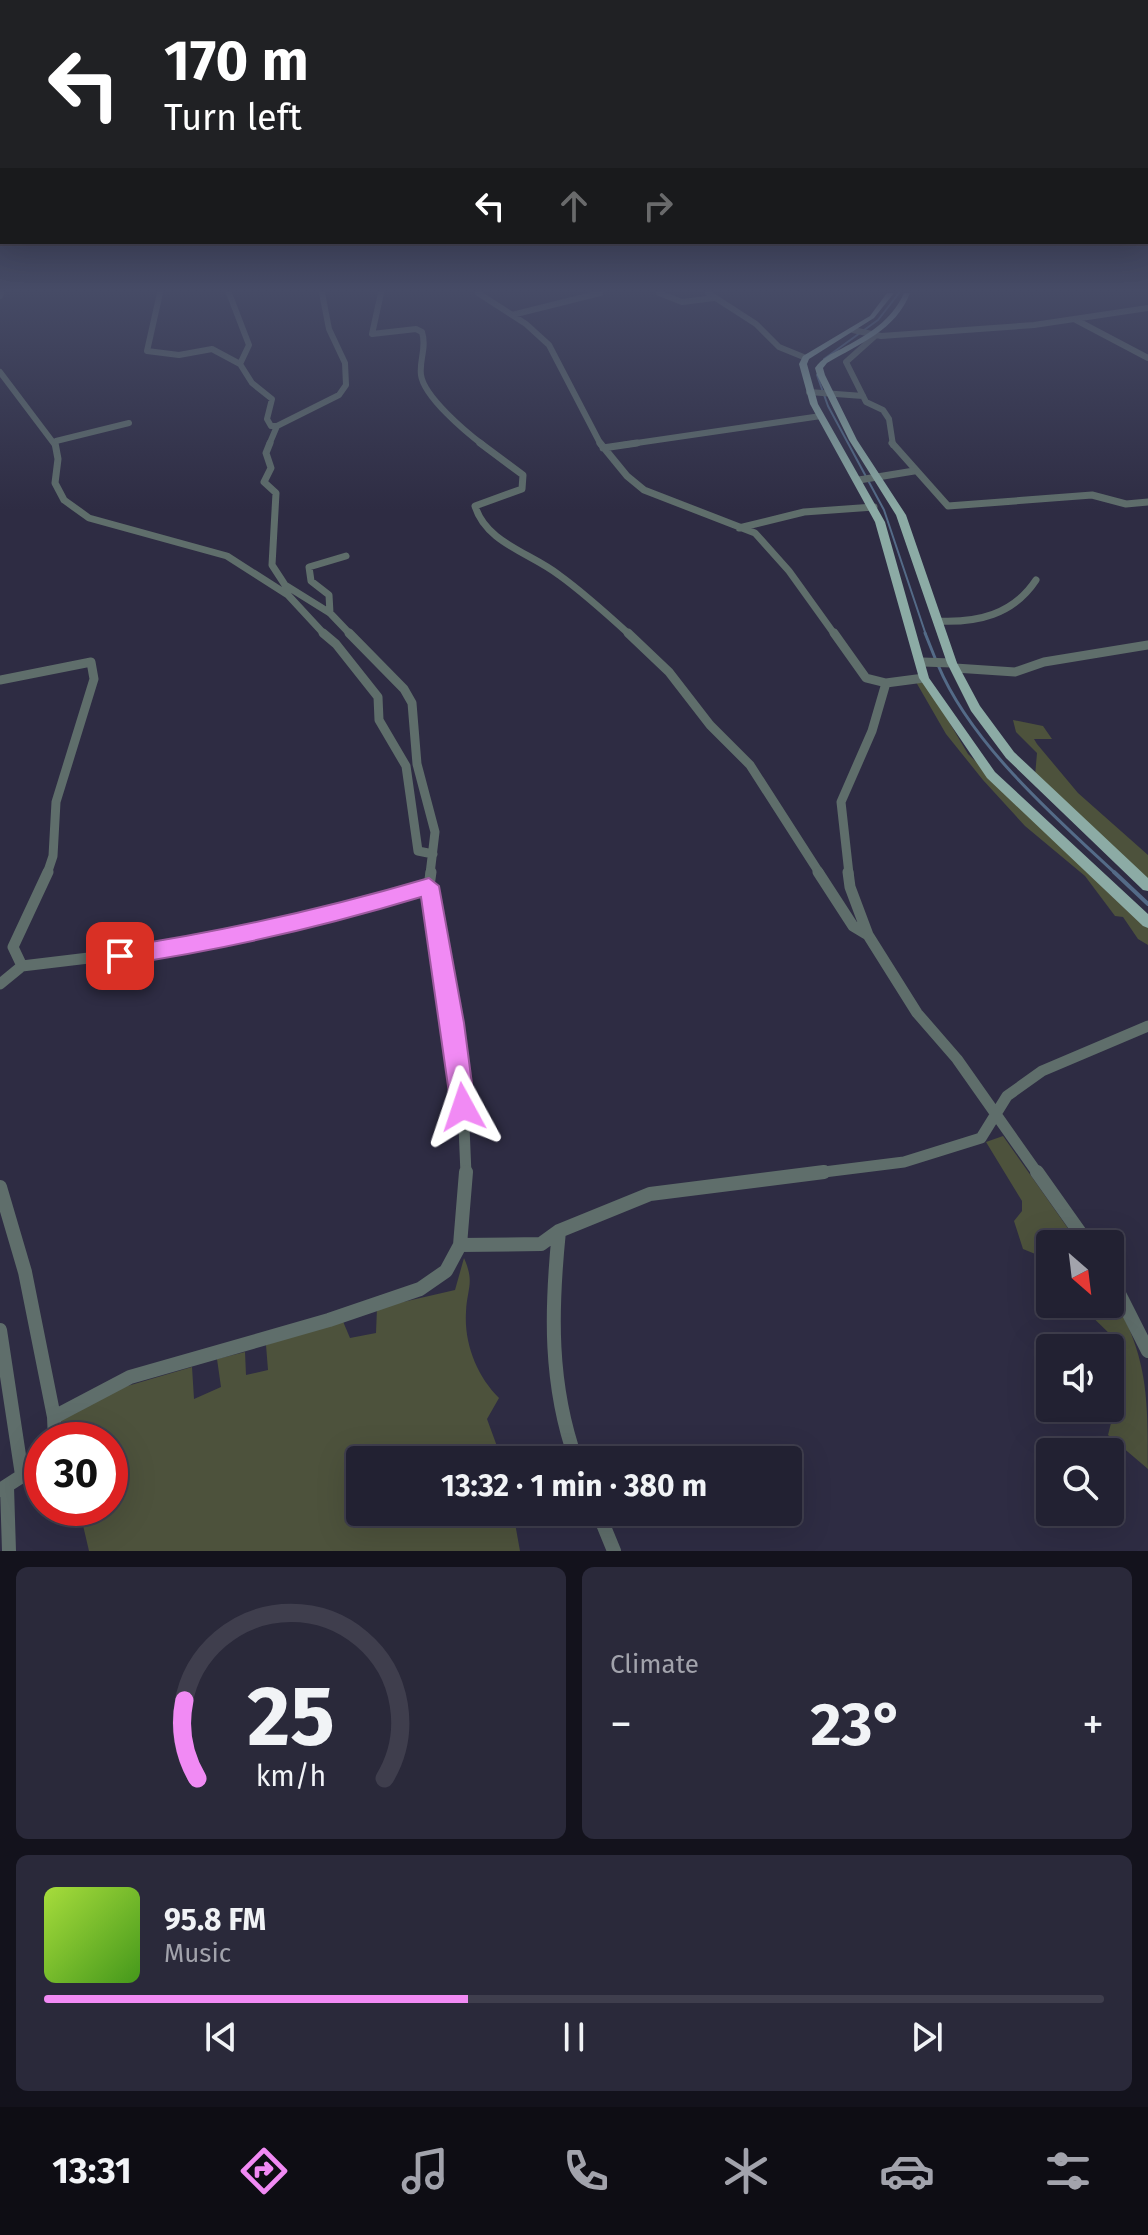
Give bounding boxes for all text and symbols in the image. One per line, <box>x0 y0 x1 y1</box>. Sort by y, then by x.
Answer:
text: 170 m <box>164 28 309 95</box>
icon: left <box>32 32 136 136</box>
text: Turn left <box>164 96 302 140</box>
icon: left <box>468 184 512 228</box>
icon: ahead <box>552 184 596 228</box>
icon: right <box>636 184 680 228</box>
pin <box>86 922 154 990</box>
icon: arrive <box>98 934 142 978</box>
position arrow <box>421 1065 505 1149</box>
north arrow <box>1036 1230 1124 1318</box>
map controls <box>1036 1230 1124 1526</box>
button: sound <box>1036 1334 1124 1422</box>
speed limit sign: 30 <box>24 1422 128 1526</box>
button: search <box>1036 1438 1124 1526</box>
text: 13:32 · 1 min · 380 m <box>441 1468 707 1504</box>
text: Climate <box>610 1649 699 1680</box>
text: 25 <box>247 1667 335 1767</box>
text: 23° <box>810 1689 904 1761</box>
text: − <box>610 1698 632 1751</box>
text: + <box>1082 1698 1104 1751</box>
text: km/h <box>256 1759 326 1794</box>
text: 95.8 FM <box>164 1902 266 1938</box>
text: Music <box>164 1938 231 1969</box>
icon: previous <box>199 2015 243 2059</box>
icon: pause <box>552 2015 596 2059</box>
icon: next <box>905 2015 949 2059</box>
icon: directions <box>236 2143 292 2199</box>
icon: music <box>397 2143 453 2199</box>
icon: phone <box>558 2143 614 2199</box>
icon: climate <box>718 2143 774 2199</box>
icon: car <box>879 2143 935 2199</box>
icon: filters <box>1040 2143 1096 2199</box>
text: 13:31 <box>52 2149 132 2193</box>

